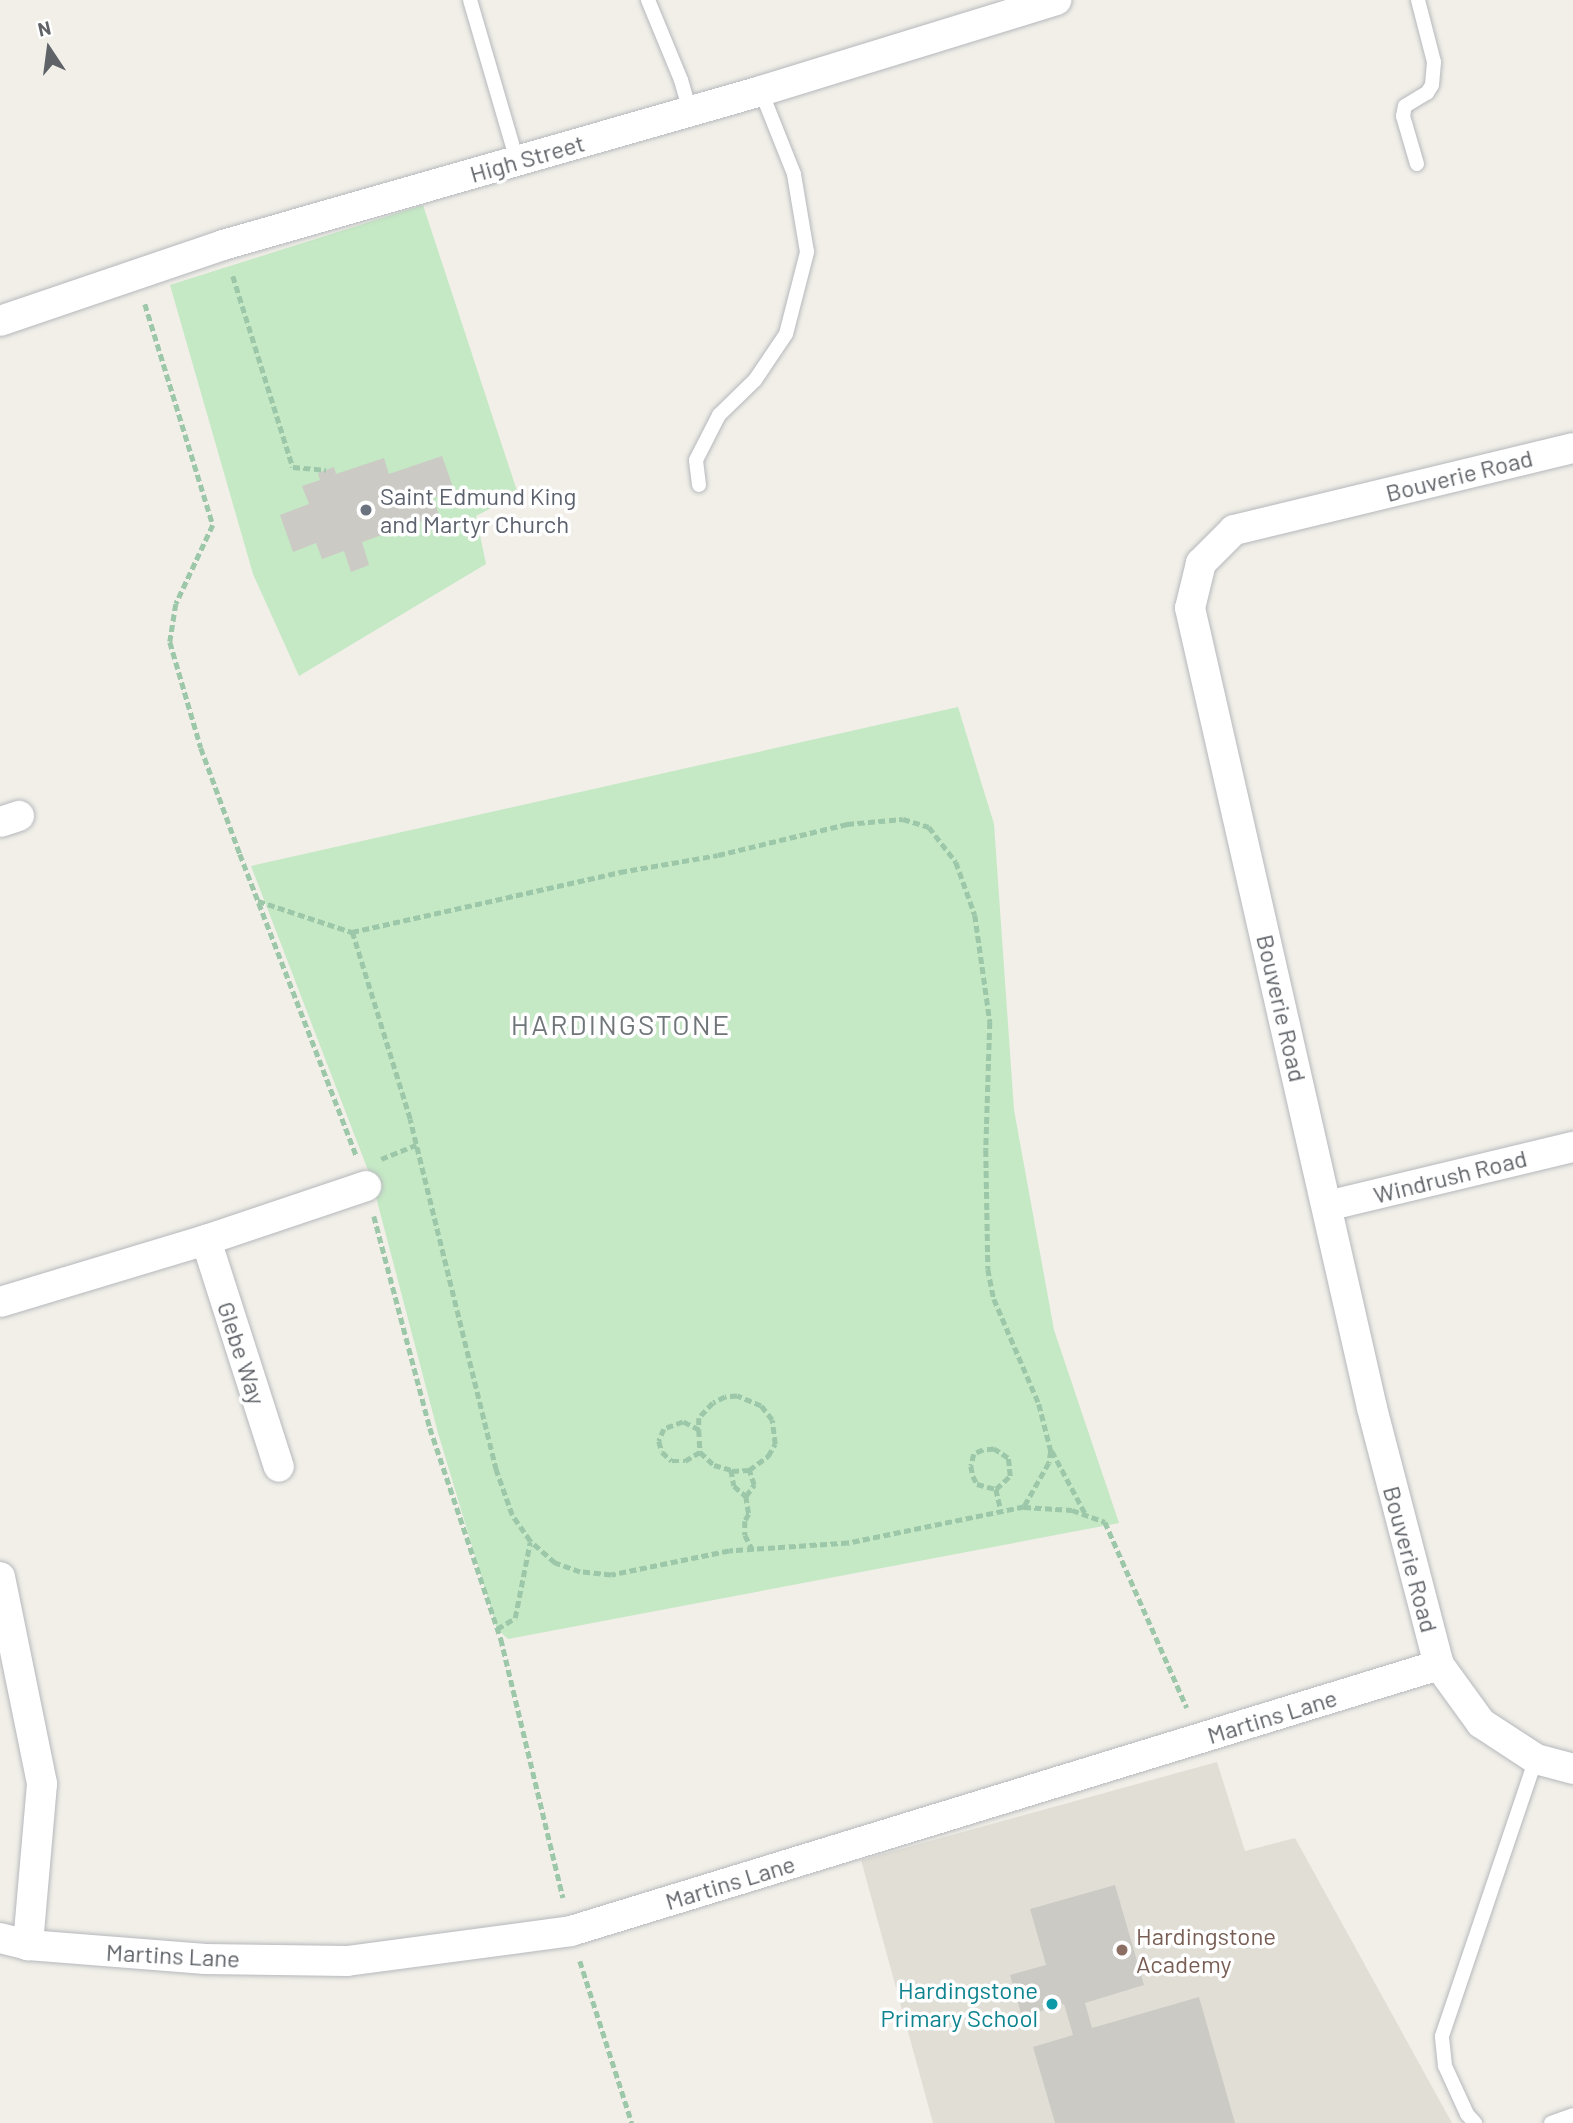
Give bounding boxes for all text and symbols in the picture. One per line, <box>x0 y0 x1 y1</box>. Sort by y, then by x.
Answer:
north arrow <box>14 14 84 84</box>
text: N <box>35 15 53 41</box>
street label: High Street <box>466 128 588 188</box>
street label: Bouverie Road <box>1383 443 1535 507</box>
place label: Saint Edmund King and Martyr Church <box>380 482 576 538</box>
marker: Saint Edmund King and Martyr Church <box>358 502 374 518</box>
street label: Bouverie Road <box>1251 932 1313 1084</box>
district label: HARDINGSTONE <box>512 1007 730 1041</box>
street label: Windrush Road <box>1370 1143 1530 1209</box>
street label: Glebe Way <box>212 1298 272 1408</box>
street label: Bouverie Road <box>1378 1483 1444 1635</box>
street label: Martins Lane <box>1204 1683 1340 1749</box>
street label: Martins Lane <box>662 1849 798 1915</box>
place label: Hardingstone Academy <box>1136 1922 1276 1978</box>
street label: Martins Lane <box>105 1937 241 1973</box>
marker: Hardingstone Academy <box>1114 1942 1130 1958</box>
place label: Hardingstone Primary School <box>881 1976 1038 2032</box>
marker: Hardingstone Primary School <box>1044 1996 1060 2012</box>

